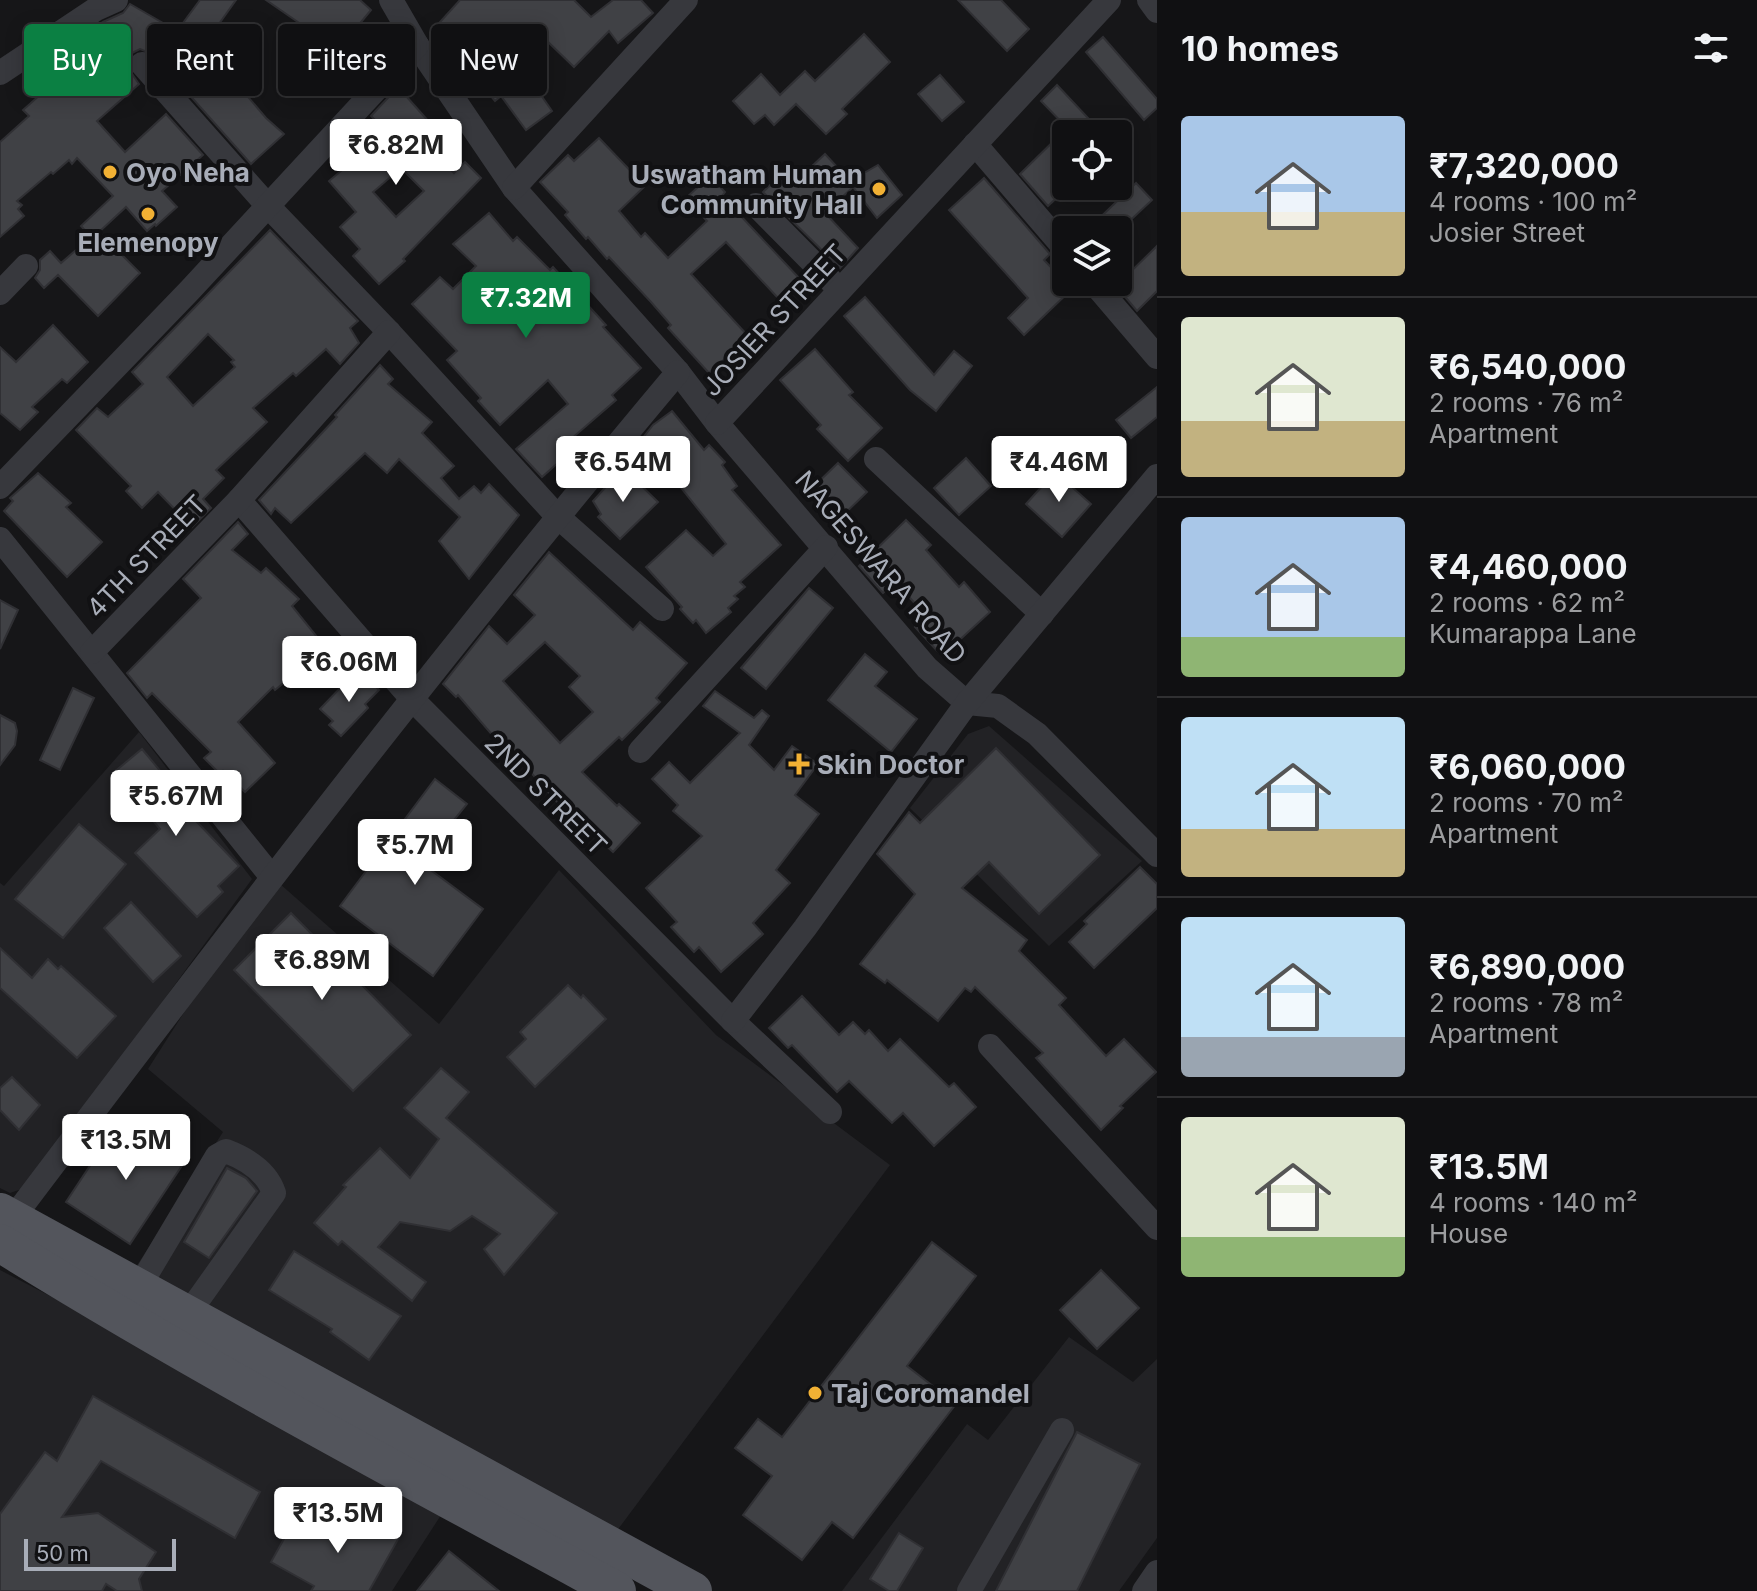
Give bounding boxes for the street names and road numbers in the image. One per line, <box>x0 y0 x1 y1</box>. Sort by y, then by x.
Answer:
street label: JOSIER STREET <box>696 238 852 402</box>
street label: NAGESWARA ROAD <box>789 464 973 670</box>
street label: 4TH STREET <box>80 488 212 624</box>
street label: 2ND STREET <box>479 727 613 861</box>

